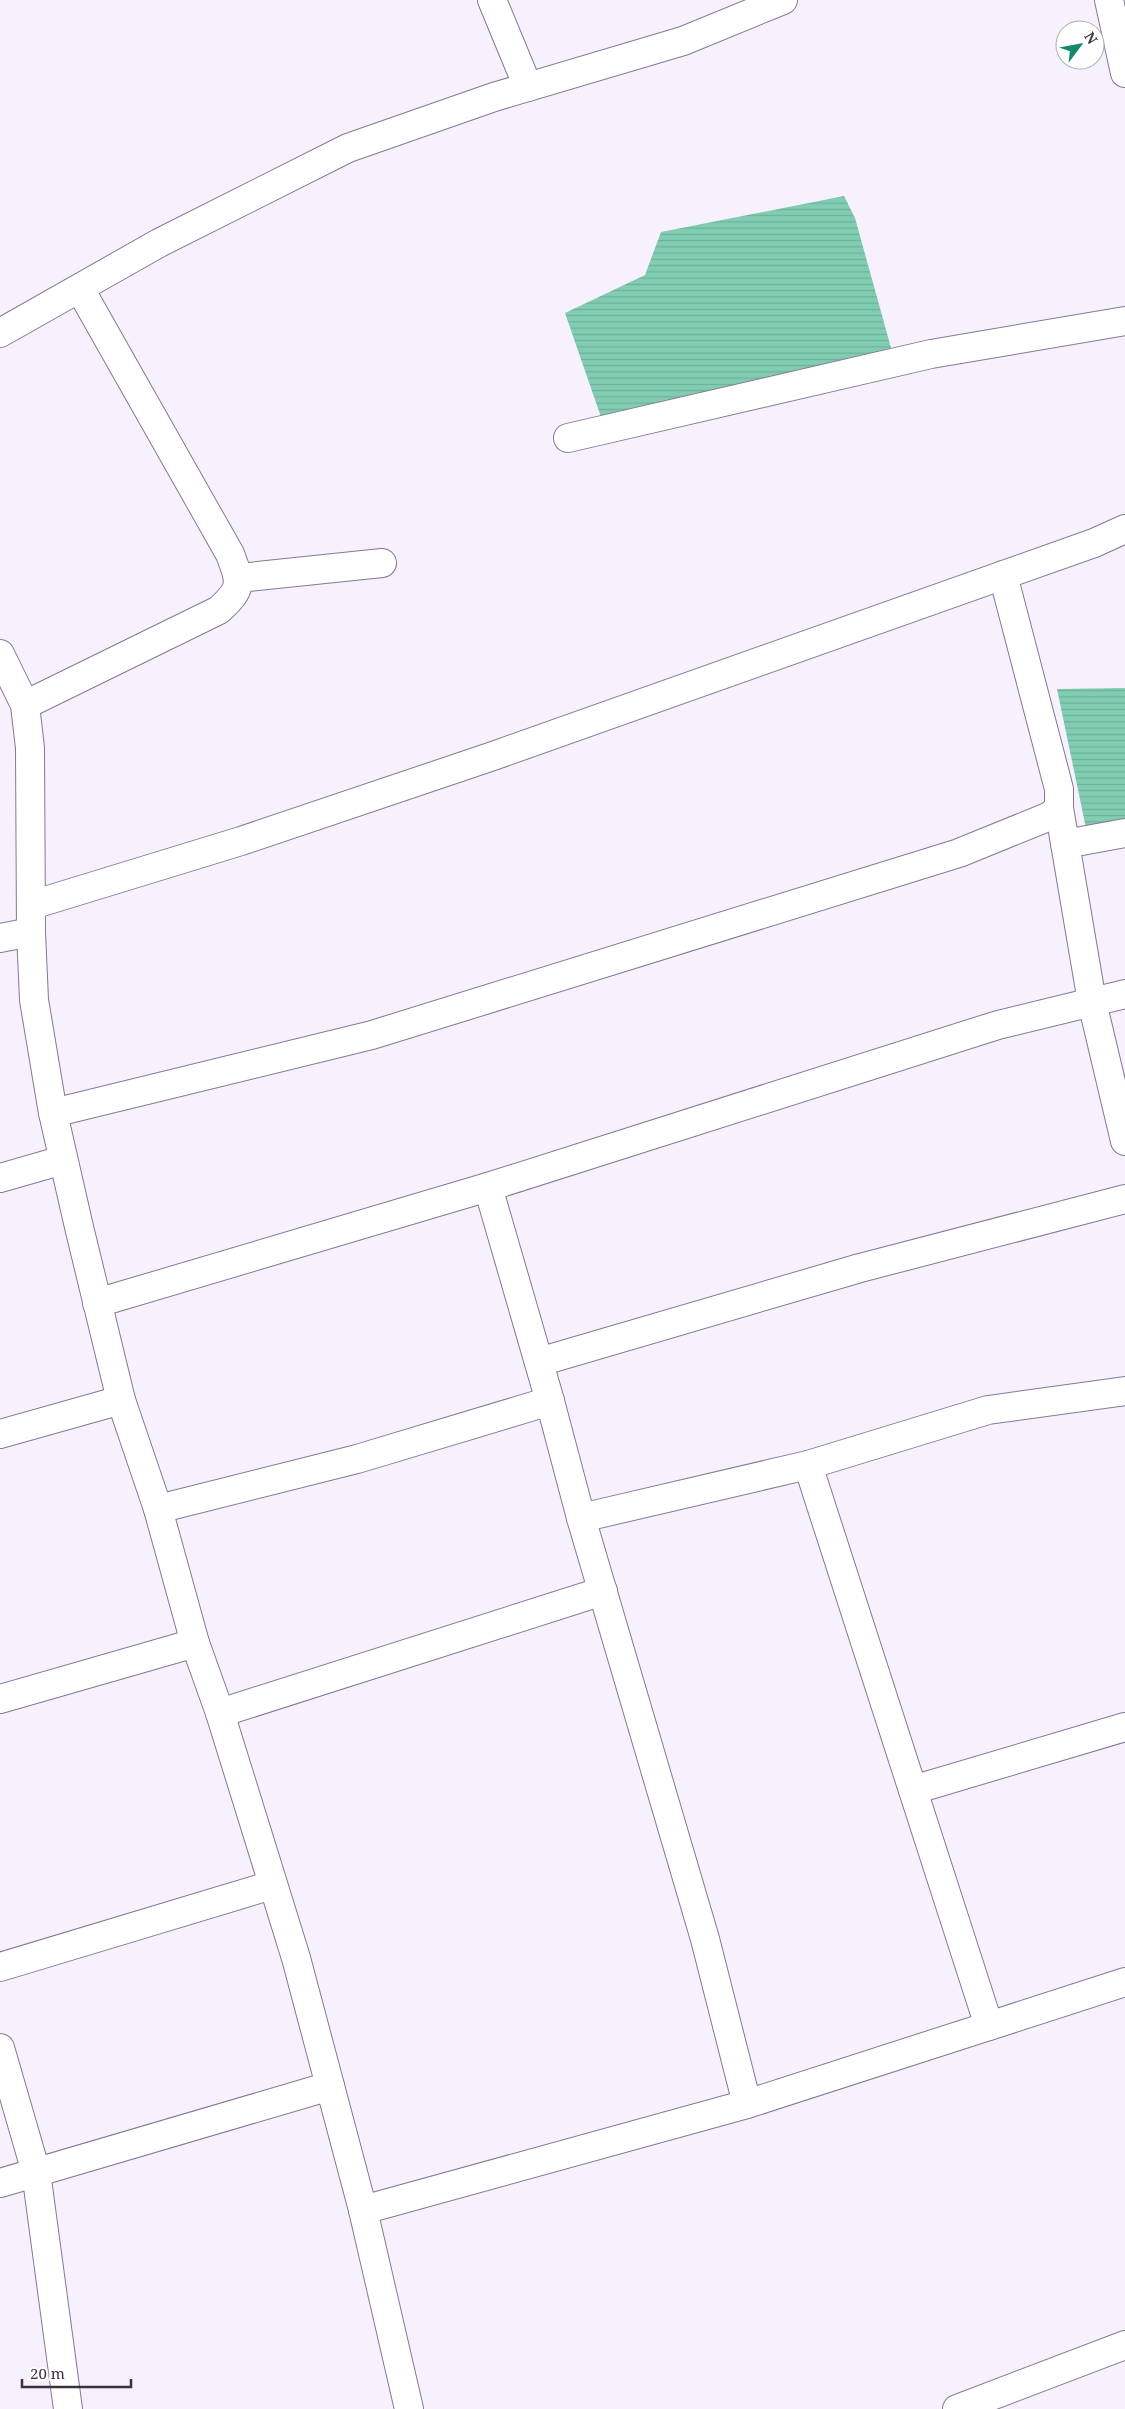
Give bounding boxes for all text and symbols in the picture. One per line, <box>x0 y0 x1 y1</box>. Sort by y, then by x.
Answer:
north arrow <box>1055 20 1105 70</box>
text: N <box>1080 28 1102 48</box>
scale bar <box>22 2356 131 2388</box>
text: 20 m <box>30 2363 65 2383</box>

